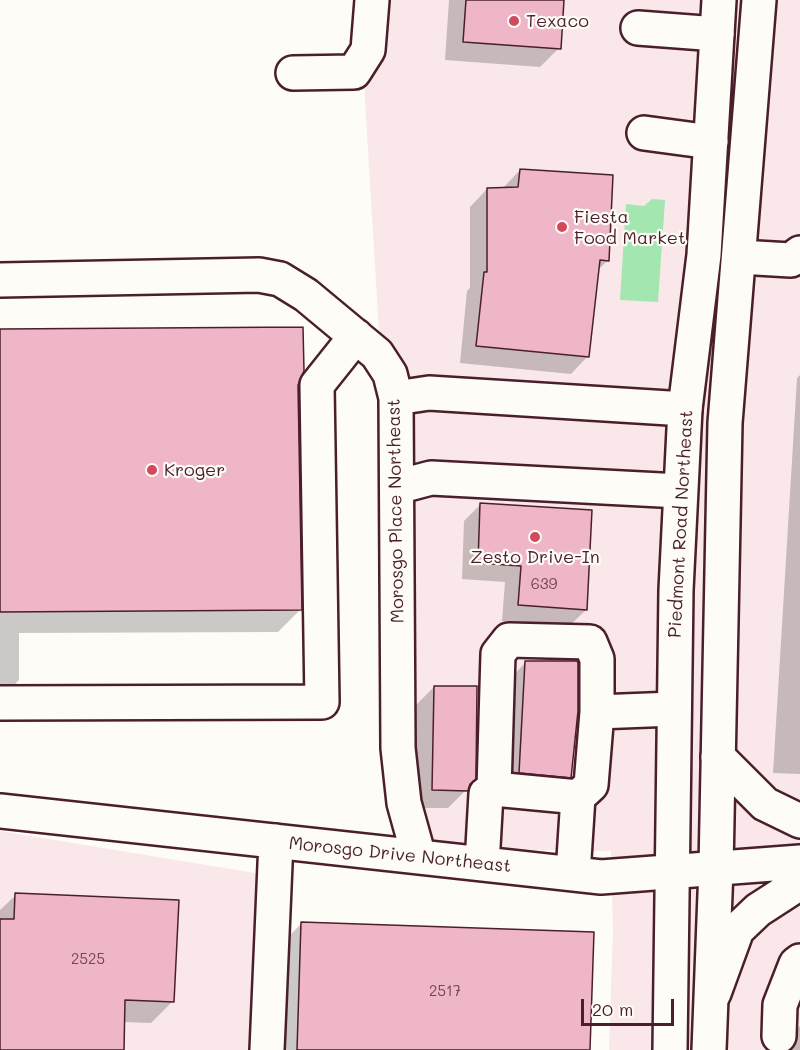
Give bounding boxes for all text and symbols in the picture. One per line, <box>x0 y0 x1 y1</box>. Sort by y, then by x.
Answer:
place label: Texaco <box>526 10 589 32</box>
marker: Texaco <box>507 14 521 28</box>
place label: Fiesta Food Market <box>574 206 686 248</box>
marker: Fiesta Food Market <box>555 220 569 234</box>
street label: Morosgo Place Northeast <box>383 398 409 624</box>
street label: Piedmont Road Northeast <box>664 409 698 639</box>
place label: Kroger <box>164 459 225 481</box>
marker: Kroger <box>145 463 159 477</box>
marker: Zesto Drive-In <box>528 530 542 544</box>
place label: Zesto Drive-In <box>470 546 600 568</box>
house number: 639 <box>531 575 557 593</box>
street label: Morosgo Drive Northeast <box>288 833 512 877</box>
house number: 2525 <box>71 950 105 968</box>
house number: 2517 <box>429 982 461 1000</box>
scale bar <box>584 987 677 1025</box>
text: 20 m <box>592 997 633 1021</box>

